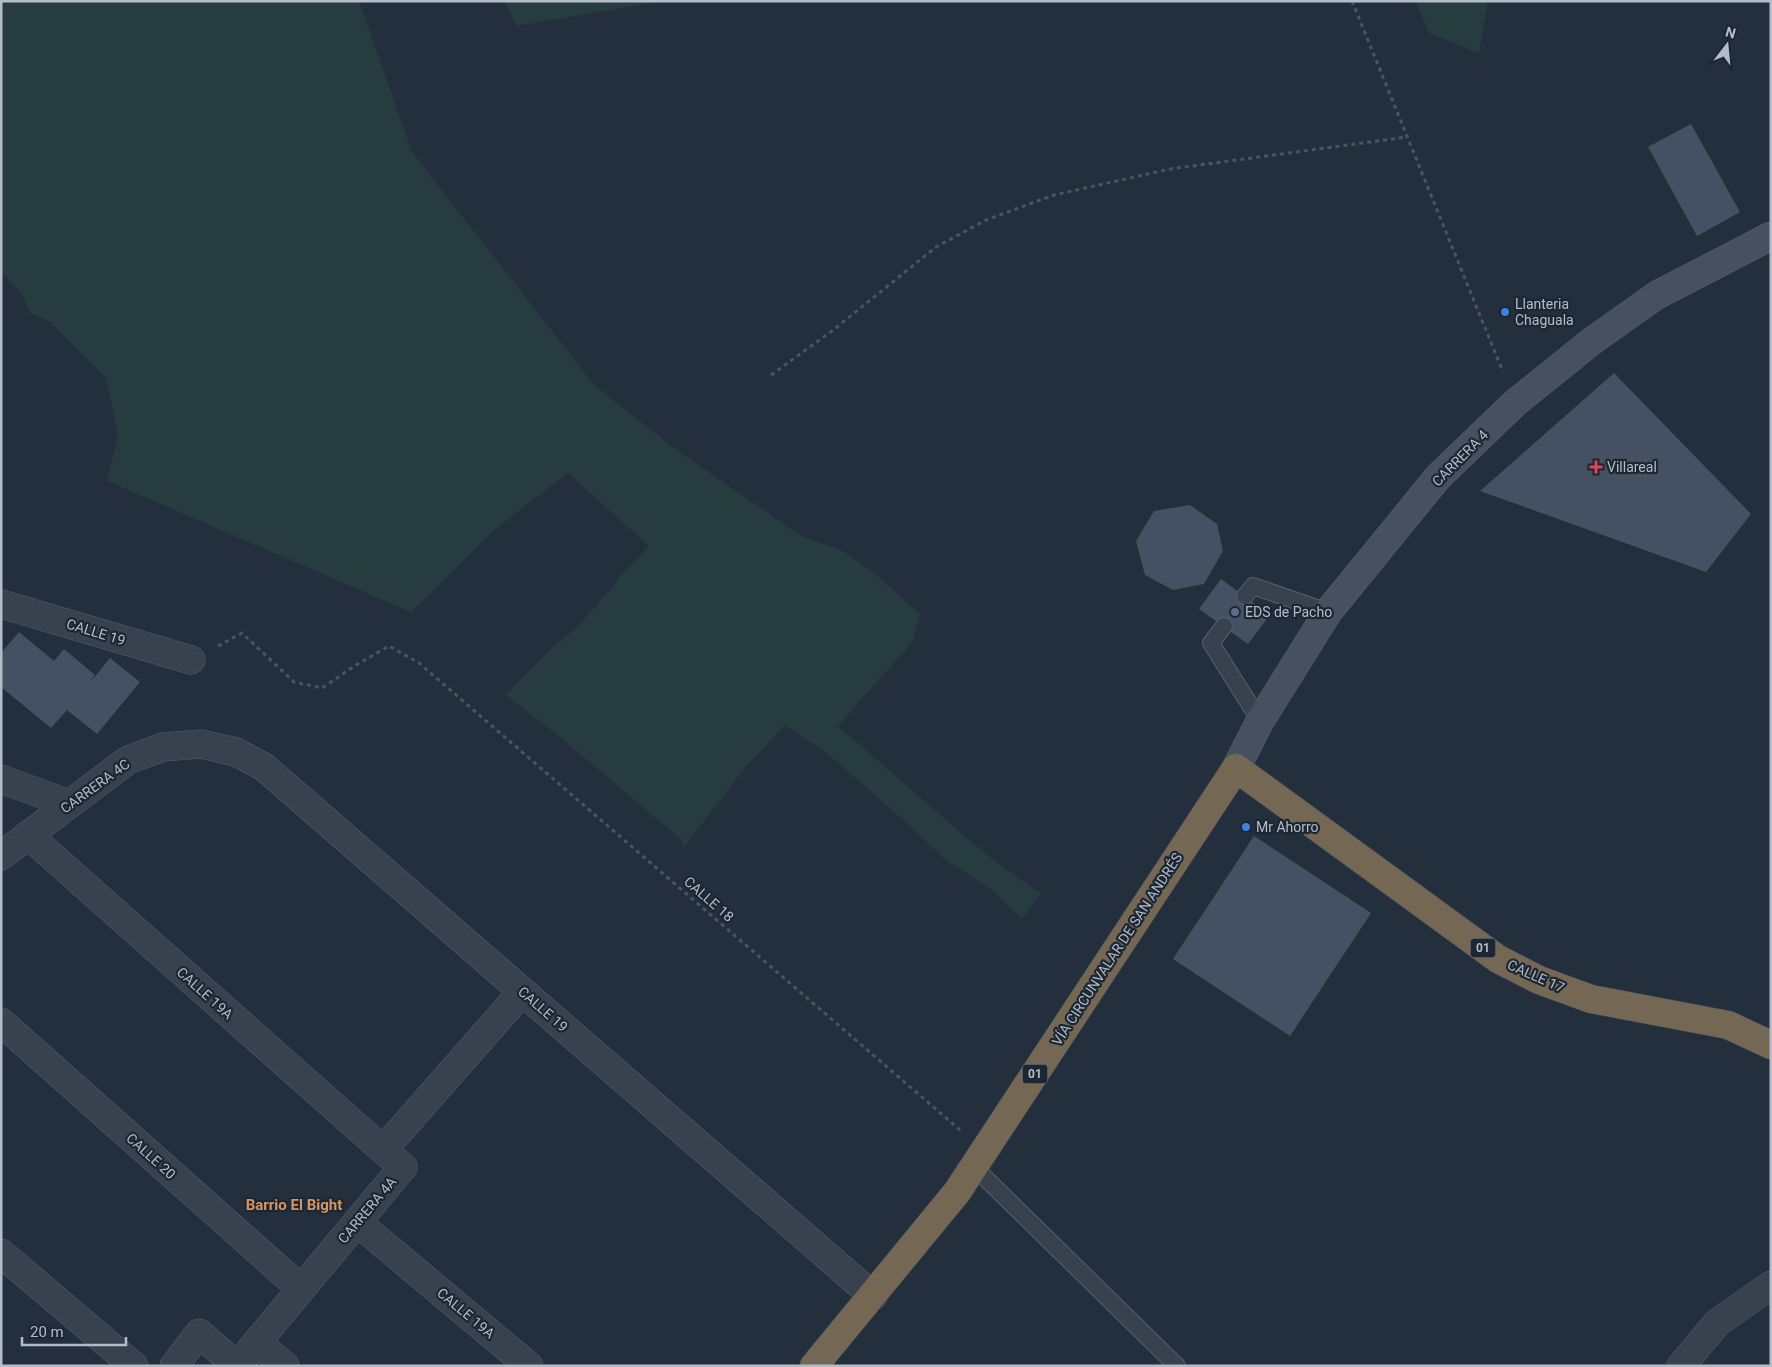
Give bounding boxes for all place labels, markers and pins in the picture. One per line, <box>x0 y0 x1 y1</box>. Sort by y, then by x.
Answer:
place label: Llanteria Chaguala <box>1515 296 1574 328</box>
marker: Llanteria Chaguala <box>1499 306 1511 318</box>
place label: Villareal <box>1607 459 1657 475</box>
marker: Villareal <box>1589 460 1603 474</box>
place label: EDS de Pacho <box>1245 604 1332 620</box>
marker: EDS de Pacho <box>1229 606 1241 618</box>
place label: Mr Ahorro <box>1256 819 1319 835</box>
marker: Mr Ahorro <box>1240 821 1252 833</box>

